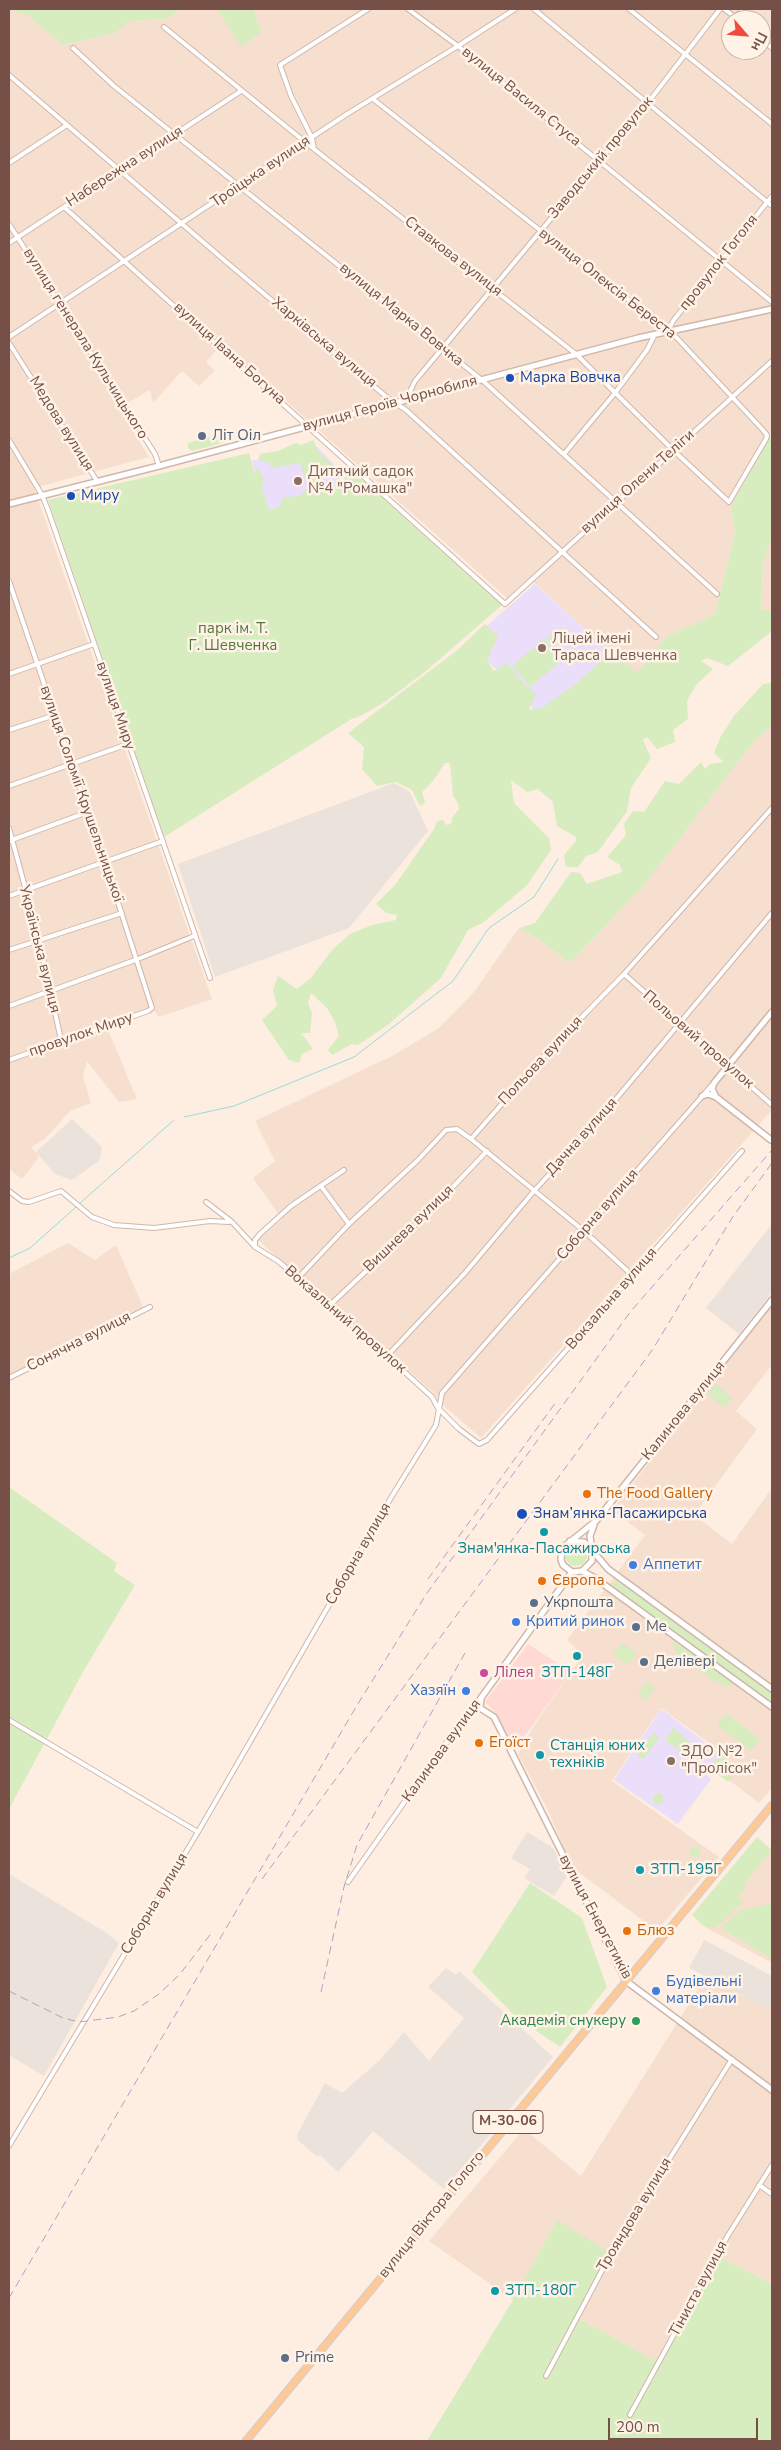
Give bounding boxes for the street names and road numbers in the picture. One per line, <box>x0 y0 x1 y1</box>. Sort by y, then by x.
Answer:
street label: вулиця Василя Стуса <box>458 43 584 151</box>
street label: Заводський провулок <box>544 93 658 223</box>
street label: Набережна вулиця <box>63 122 187 212</box>
street label: Троїцька вулиця <box>208 132 314 212</box>
street label: провулок Гоголя <box>676 211 762 315</box>
street label: Ставкова вулиця <box>400 213 506 301</box>
street label: вулиця Олексія Береста <box>535 225 679 343</box>
street label: вулиця генерала Кульчицького <box>19 245 151 443</box>
street label: вулиця Марка Вовчка <box>335 259 467 371</box>
street label: Харківська вулиця <box>268 294 380 392</box>
street label: вулиця Івана Богуна <box>169 299 289 409</box>
street label: вулиця Героїв Чорнобиля <box>301 372 479 436</box>
street label: Медова вулиця <box>25 373 97 475</box>
street label: вулиця Олени Теліги <box>577 426 699 538</box>
street label: вулиця Миру <box>91 660 139 752</box>
street label: вулиця Соломії Крушельницької <box>35 683 127 905</box>
street label: Українська вулиця <box>14 883 64 1015</box>
street label: Польовий провулок <box>639 987 757 1093</box>
street label: провулок Миру <box>27 1009 135 1061</box>
street label: Польова вулиця <box>495 1013 587 1109</box>
street label: Дачна вулиця <box>542 1094 622 1180</box>
street label: Соборна вулиця <box>553 1166 643 1264</box>
street label: Вишнева вулиця <box>360 1182 458 1276</box>
street label: Вокзальна вулиця <box>563 1244 661 1354</box>
street label: Вокзальний провулок <box>280 1262 410 1378</box>
street label: Сонячна вулиця <box>24 1308 134 1376</box>
street label: Калинова вулиця <box>638 1358 730 1464</box>
street label: Соборна вулиця <box>322 1500 396 1608</box>
street label: Калинова вулиця <box>399 1696 485 1806</box>
street label: Соборна вулиця <box>118 1850 192 1958</box>
street label: вулиця Енергетиків <box>555 1852 635 1982</box>
road number: М-30-06 <box>473 2110 543 2134</box>
street label: вулиця Віктора Голого <box>375 2148 489 2282</box>
street label: Трояндова вулиця <box>594 2155 676 2275</box>
street label: Тіниста вулиця <box>666 2238 732 2340</box>

